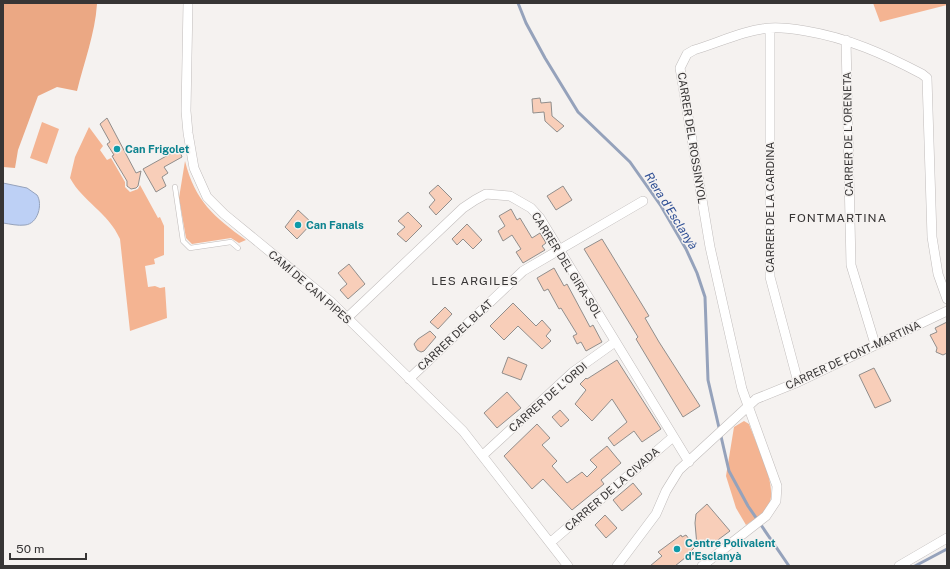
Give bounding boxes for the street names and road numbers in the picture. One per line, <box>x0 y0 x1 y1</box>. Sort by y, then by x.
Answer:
street label: CARRER DEL ROSSINYOL <box>676 71 708 205</box>
street label: CARRER DE L'ORENETA <box>841 72 855 196</box>
street label: CARRER DE LA CARDINA <box>764 141 776 272</box>
street label: CARRER DEL GIRA-SOL <box>529 210 605 320</box>
street label: CAMÍ DE CAN PIPES <box>266 247 354 326</box>
street label: CARRER DEL BLAT <box>415 297 495 373</box>
street label: CARRER DE FONT-MARTINA <box>783 318 923 392</box>
street label: CARRER DE L'ORDI <box>506 360 590 434</box>
street label: CARRER DE LA CIVADA <box>562 445 662 533</box>

